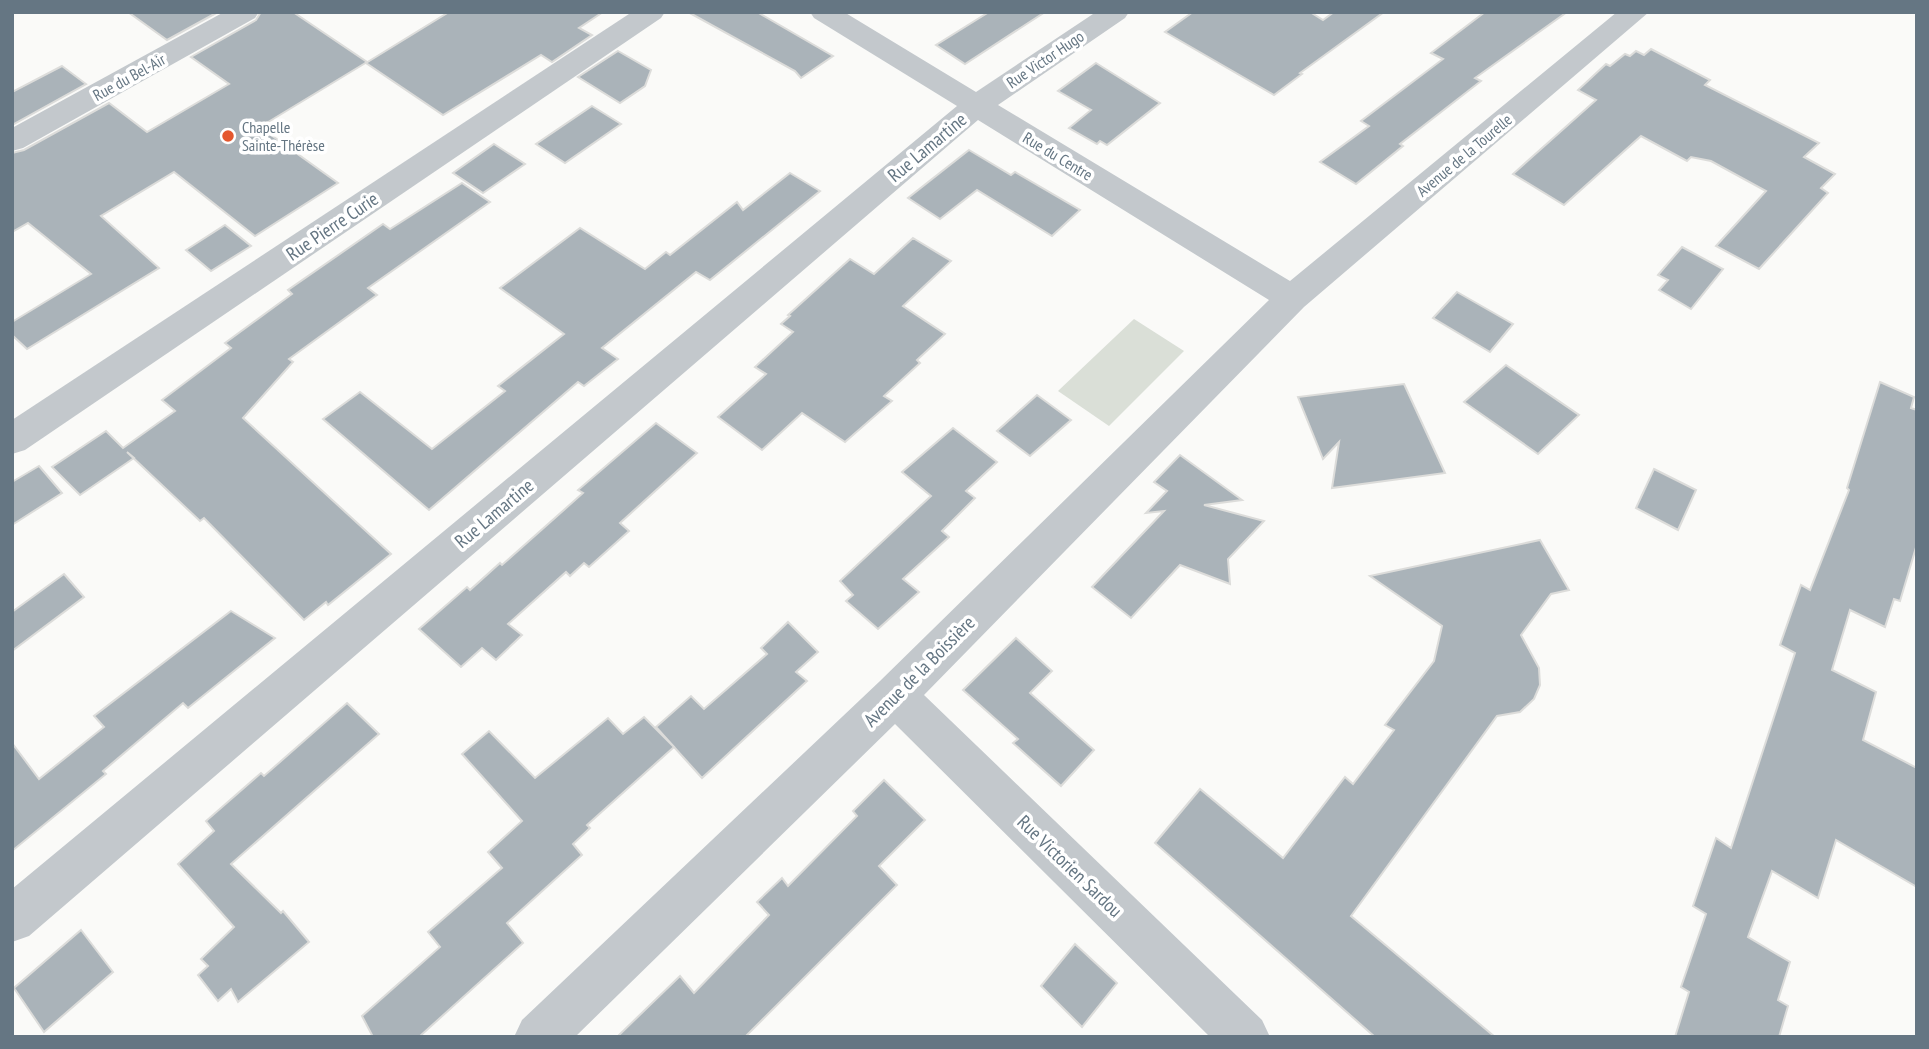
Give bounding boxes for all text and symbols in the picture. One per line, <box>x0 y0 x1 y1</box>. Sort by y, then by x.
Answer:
street label: Rue Victor Hugo <box>1002 26 1088 92</box>
street label: Rue du Bel-Air <box>89 49 169 105</box>
street label: Rue Lamartine <box>883 107 971 187</box>
street label: Avenue de la Tourelle <box>1412 109 1516 201</box>
place label: Chapelle Sainte-Thérèse <box>242 117 325 155</box>
street label: Rue du Centre <box>1020 127 1096 185</box>
marker: Chapelle Sainte-Thérèse <box>220 128 236 144</box>
street label: Rue Pierre Curie <box>281 186 383 266</box>
street label: Rue Lamartine <box>450 473 538 553</box>
street label: Avenue de la Boissière <box>858 610 980 732</box>
street label: Rue Victorien Sardou <box>1012 810 1128 922</box>

